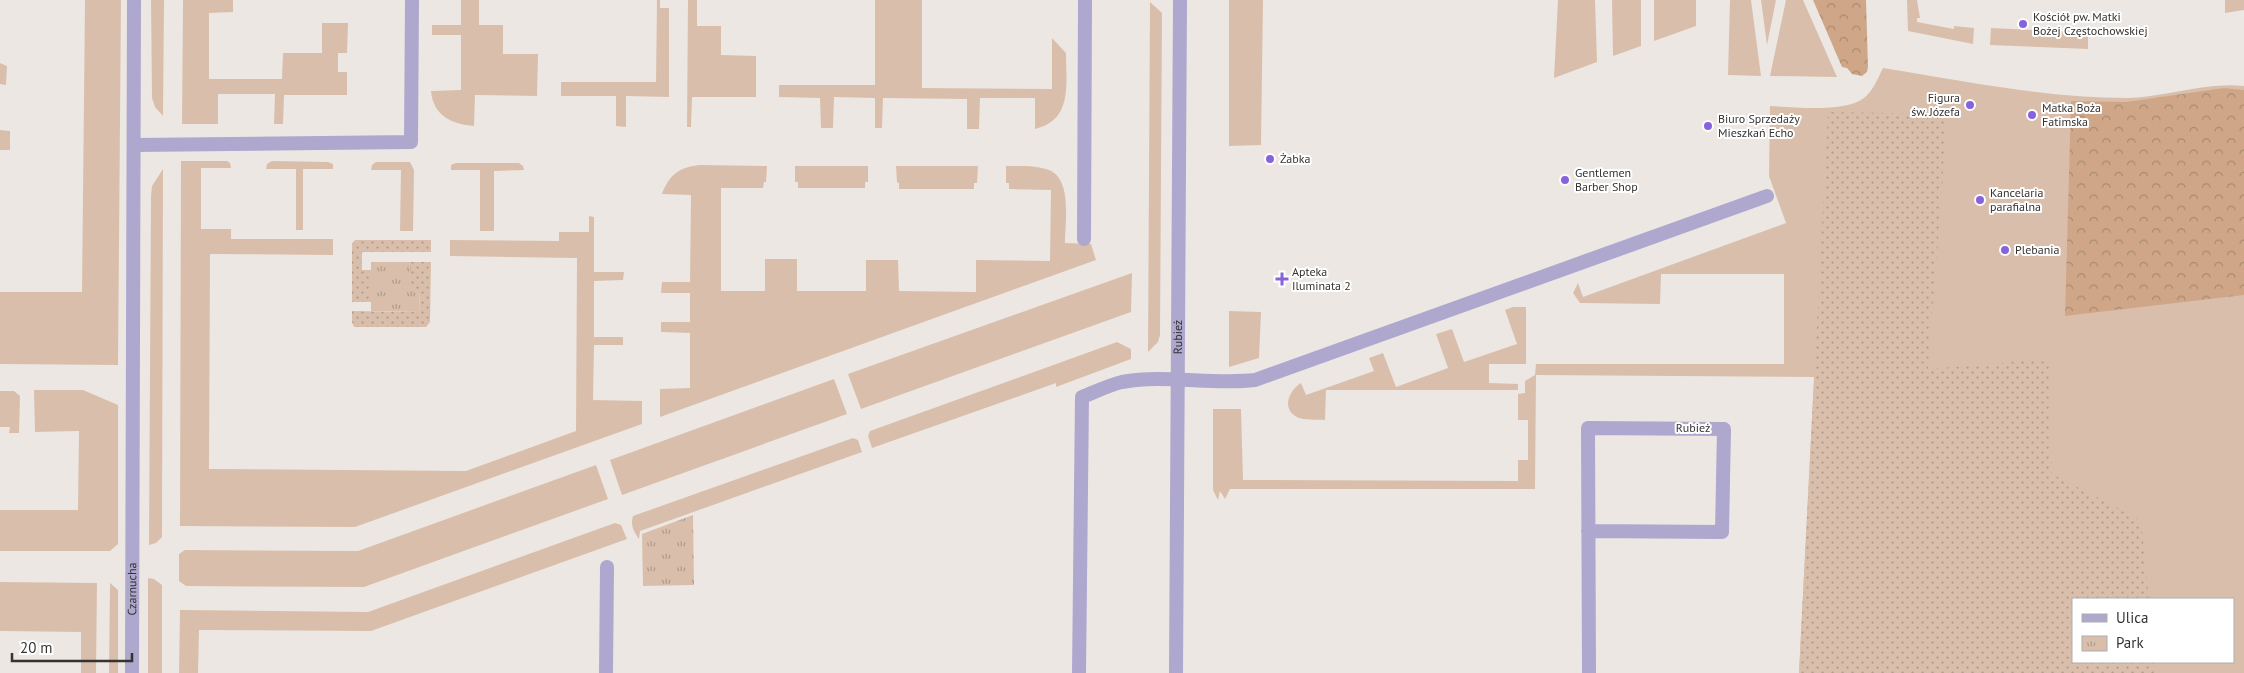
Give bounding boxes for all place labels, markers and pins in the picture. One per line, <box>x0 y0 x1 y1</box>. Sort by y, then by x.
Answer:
place label: Kościół pw. Matki Bożej Częstochowskiej <box>2033 9 2148 38</box>
marker: Kościół pw. Matki Bożej Częstochowskiej <box>2017 18 2029 30</box>
place label: Figura św. Józefa <box>1911 90 1960 119</box>
marker: Figura św. Józefa <box>1964 99 1976 111</box>
place label: Matka Boża Fatimska <box>2042 100 2101 129</box>
marker: Matka Boża Fatimska <box>2026 109 2038 121</box>
place label: Biuro Sprzedaży Mieszkań Echo <box>1718 111 1800 140</box>
marker: Biuro Sprzedaży Mieszkań Echo <box>1702 120 1714 132</box>
place label: Żabka <box>1280 151 1310 166</box>
marker: Żabka <box>1264 153 1276 165</box>
place label: Gentlemen Barber Shop <box>1575 165 1638 194</box>
marker: Gentlemen Barber Shop <box>1559 174 1571 186</box>
place label: Kancelaria parafialna <box>1990 185 2043 214</box>
marker: Kancelaria parafialna <box>1974 194 1986 206</box>
place label: Plebania <box>2015 242 2060 257</box>
marker: Plebania <box>1999 244 2011 256</box>
place label: Apteka Iluminata 2 <box>1292 264 1351 293</box>
marker: Apteka Iluminata 2 <box>1276 273 1288 285</box>

